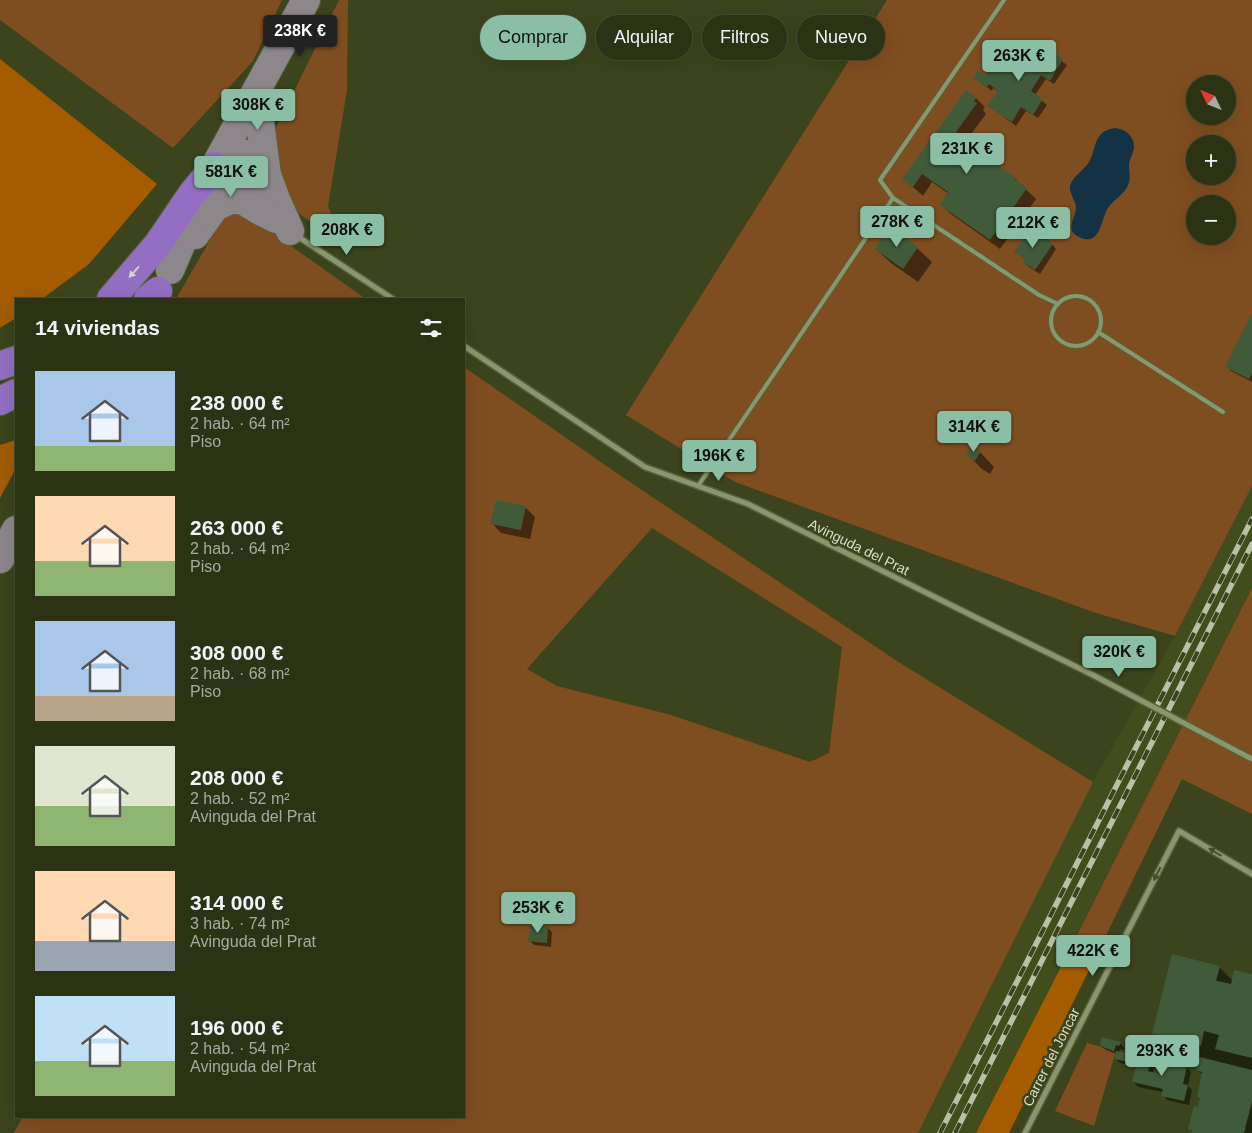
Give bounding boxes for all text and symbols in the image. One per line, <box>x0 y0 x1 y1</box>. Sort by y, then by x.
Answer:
pin: 238K € <box>259 15 341 57</box>
chip: Comprar <box>480 15 586 60</box>
chip: Alquilar <box>596 15 692 60</box>
chip: Filtros <box>702 15 787 60</box>
chip: Nuevo <box>797 15 885 60</box>
text: 238K € <box>274 22 326 39</box>
pin: 263K € <box>978 39 1060 82</box>
text: 263K € <box>993 47 1045 64</box>
north arrow <box>1186 75 1236 125</box>
map controls <box>1186 75 1236 245</box>
pin: 308K € <box>217 88 299 131</box>
text: 308K € <box>232 96 284 113</box>
pin: 231K € <box>926 132 1008 175</box>
button: + <box>1186 135 1236 185</box>
text: 231K € <box>941 140 993 157</box>
pin: 581K € <box>190 156 272 198</box>
text: 581K € <box>205 163 257 180</box>
button: − <box>1186 195 1236 245</box>
pin: 278K € <box>856 206 938 248</box>
pin: 212K € <box>992 206 1074 249</box>
text: 278K € <box>871 213 923 230</box>
pin: 208K € <box>306 214 388 256</box>
text: 212K € <box>1007 214 1059 231</box>
text: 208K € <box>321 221 373 238</box>
one-way arrow <box>128 265 140 277</box>
icon: filters <box>417 314 445 342</box>
text: 14 viviendas <box>35 316 160 339</box>
icon: home <box>75 391 135 451</box>
text: 238 000 € <box>190 391 283 414</box>
pin: 314K € <box>933 410 1015 453</box>
text: 2 hab. · 64 m² <box>190 415 290 432</box>
text: 314K € <box>948 418 1000 435</box>
text: Piso <box>190 433 221 450</box>
pin: 196K € <box>678 440 760 482</box>
text: 196K € <box>693 447 745 464</box>
icon: home <box>75 516 135 576</box>
text: 263 000 € <box>190 516 283 539</box>
street label: Avinguda del Prat <box>806 516 912 578</box>
text: 2 hab. · 64 m² <box>190 540 290 557</box>
text: Piso <box>190 558 221 575</box>
pin: 320K € <box>1078 636 1160 678</box>
icon: home <box>75 641 135 701</box>
text: 308 000 € <box>190 641 283 664</box>
text: 320K € <box>1093 643 1145 660</box>
text: 2 hab. · 68 m² <box>190 665 290 682</box>
text: Piso <box>190 683 221 700</box>
icon: home <box>75 766 135 826</box>
text: 208 000 € <box>190 766 283 789</box>
text: 2 hab. · 52 m² <box>190 790 290 807</box>
text: Avinguda del Prat <box>190 808 316 825</box>
one-way arrow <box>1209 848 1222 857</box>
one-way arrow <box>1153 867 1161 881</box>
icon: home <box>75 891 135 951</box>
text: 314 000 € <box>190 891 283 914</box>
pin: 253K € <box>497 892 579 934</box>
text: 253K € <box>512 899 564 916</box>
text: 3 hab. · 74 m² <box>190 915 290 932</box>
text: Avinguda del Prat <box>190 933 316 950</box>
pin: 422K € <box>1052 934 1134 977</box>
text: 422K € <box>1067 942 1119 959</box>
street label: Carrer del Joncar <box>1019 1005 1083 1109</box>
icon: home <box>75 1016 135 1076</box>
text: 196 000 € <box>190 1016 283 1039</box>
pin: 293K € <box>1121 1034 1203 1077</box>
text: 2 hab. · 54 m² <box>190 1040 290 1057</box>
text: 293K € <box>1136 1042 1188 1059</box>
text: Avinguda del Prat <box>190 1058 316 1075</box>

